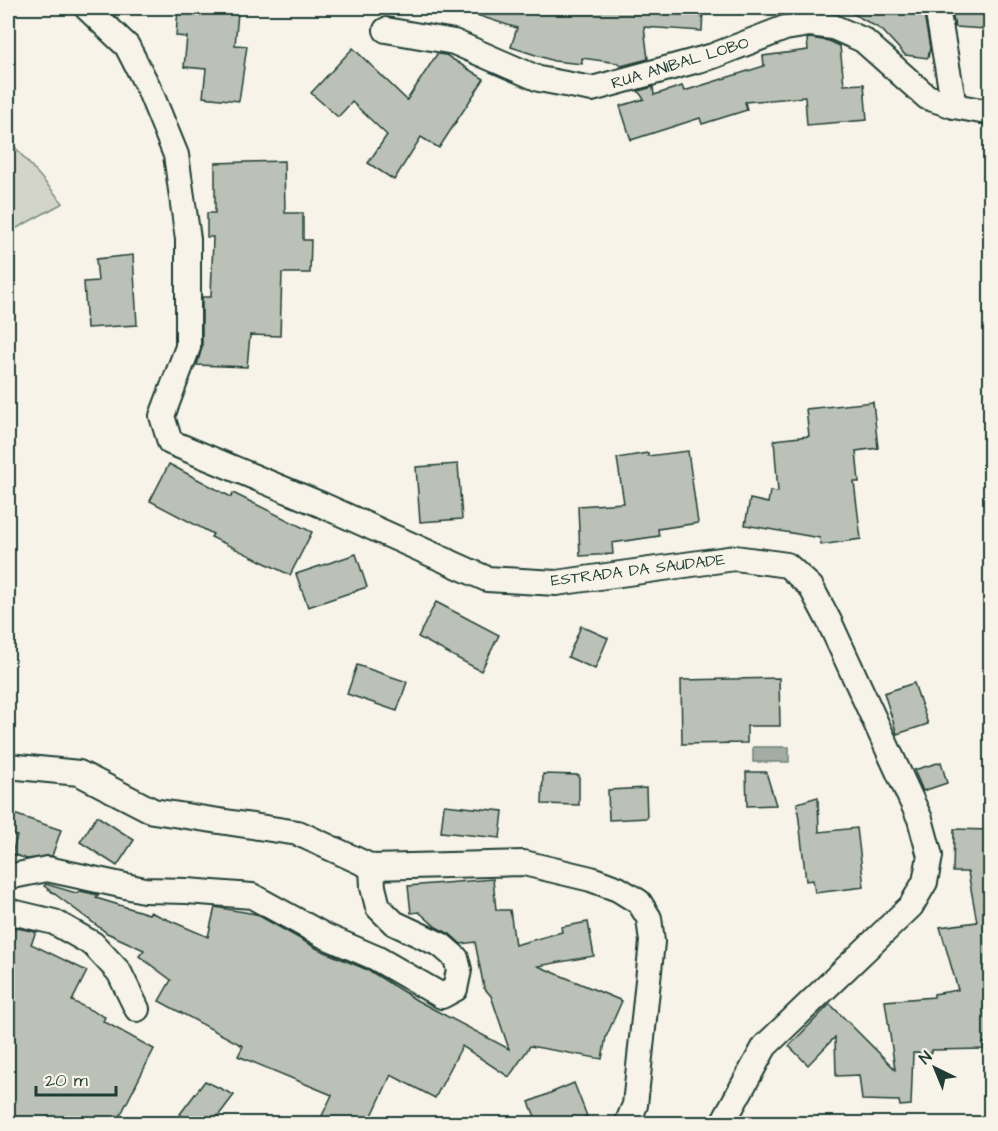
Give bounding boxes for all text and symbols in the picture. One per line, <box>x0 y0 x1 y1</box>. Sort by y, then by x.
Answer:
street label: RUA ANIBAL LOBO <box>609 32 752 94</box>
street label: ESTRADA DA SAUDADE <box>550 548 727 592</box>
north arrow <box>905 1038 965 1098</box>
text: N <box>914 1046 937 1069</box>
scale bar <box>36 1059 116 1097</box>
text: 20 m <box>45 1068 88 1093</box>

